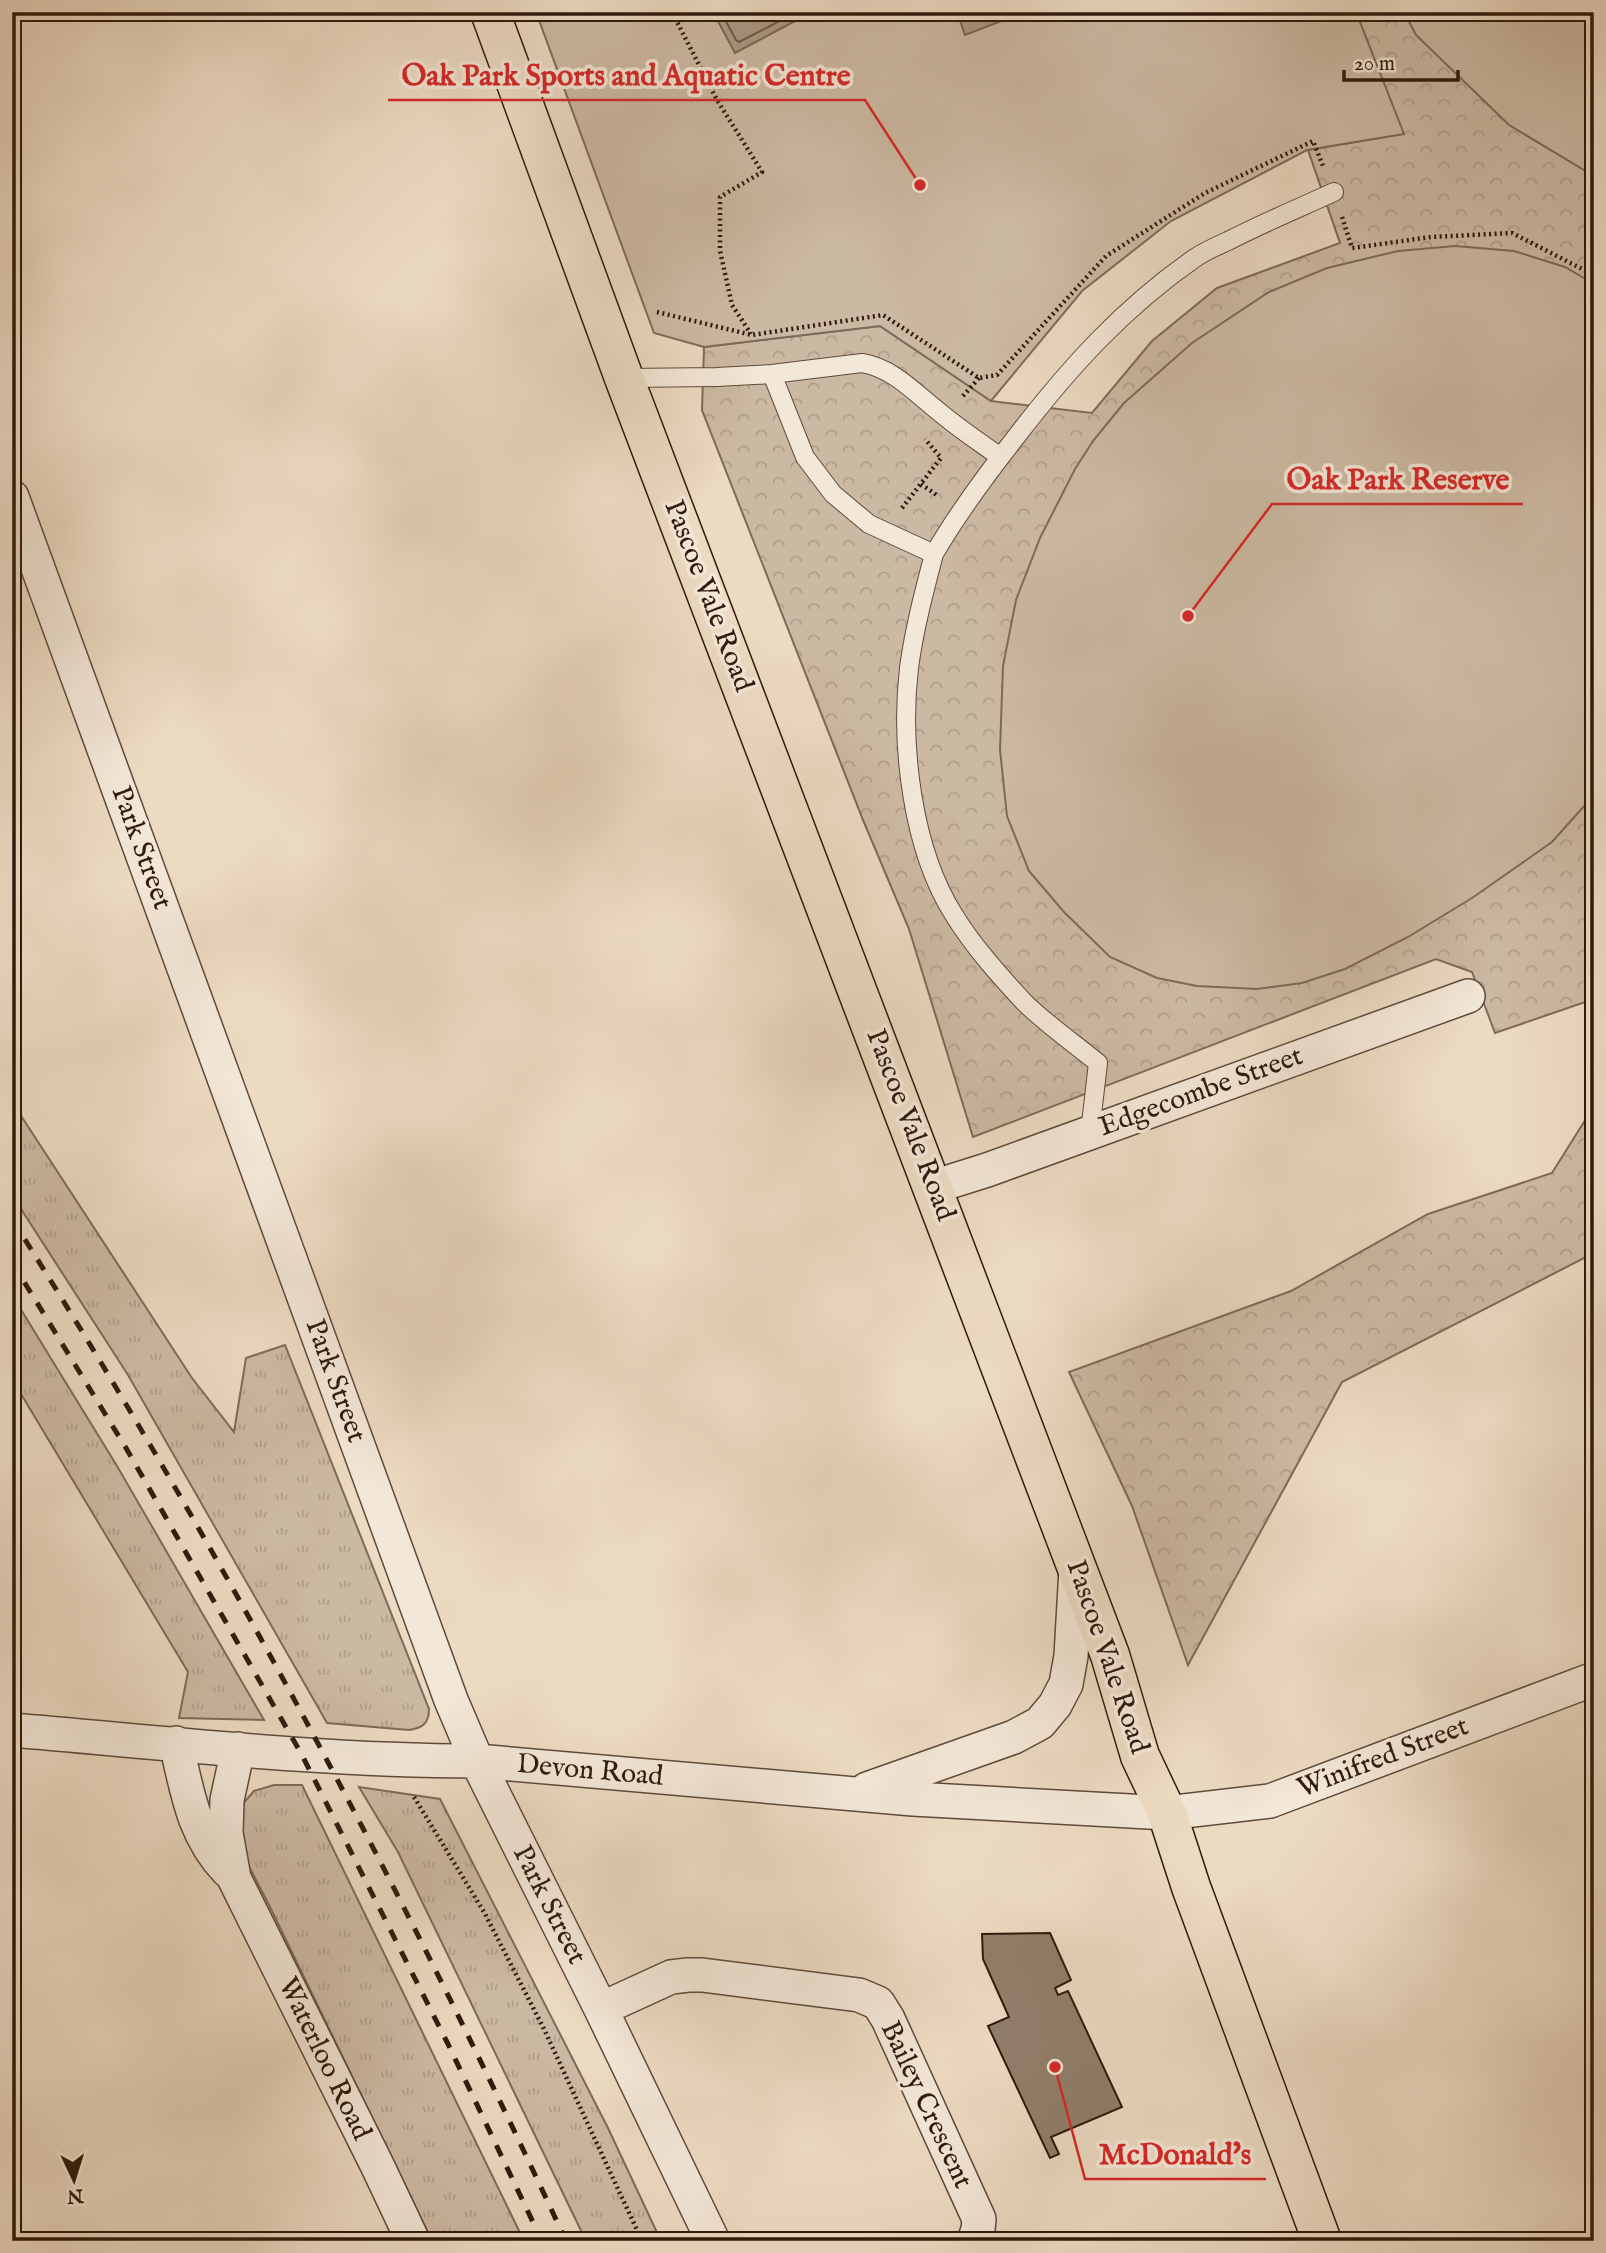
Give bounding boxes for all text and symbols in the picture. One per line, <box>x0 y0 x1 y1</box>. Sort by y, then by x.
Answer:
scale bar <box>1344 38 1457 82</box>
callout: Oak Park Sports and Aquatic Centre <box>388 49 865 100</box>
text: 20 m <box>1354 51 1395 78</box>
text: Oak Park Sports and Aquatic Centre <box>401 58 851 96</box>
callout: Oak Park Reserve <box>1272 453 1523 504</box>
text: Oak Park Reserve <box>1287 462 1510 500</box>
street label: Pascoe Vale Road <box>655 495 761 697</box>
street label: Park Street <box>103 781 180 915</box>
street label: Pascoe Vale Road <box>857 1024 963 1226</box>
street label: Edgecombe Street <box>1094 1039 1308 1145</box>
street label: Park Street <box>297 1314 374 1448</box>
street label: Pascoe Vale Road <box>1057 1556 1157 1758</box>
street label: Winifred Street <box>1292 1709 1474 1807</box>
street label: Devon Road <box>515 1747 665 1795</box>
street label: Park Street <box>504 1840 594 1971</box>
street label: Waterloo Road <box>269 1972 379 2146</box>
street label: Bailey Crescent <box>872 2016 980 2195</box>
callout: McDonald's <box>1085 2128 1266 2179</box>
text: McDonald's <box>1099 2137 1251 2175</box>
north arrow <box>38 2144 108 2214</box>
text: N <box>65 2182 85 2208</box>

